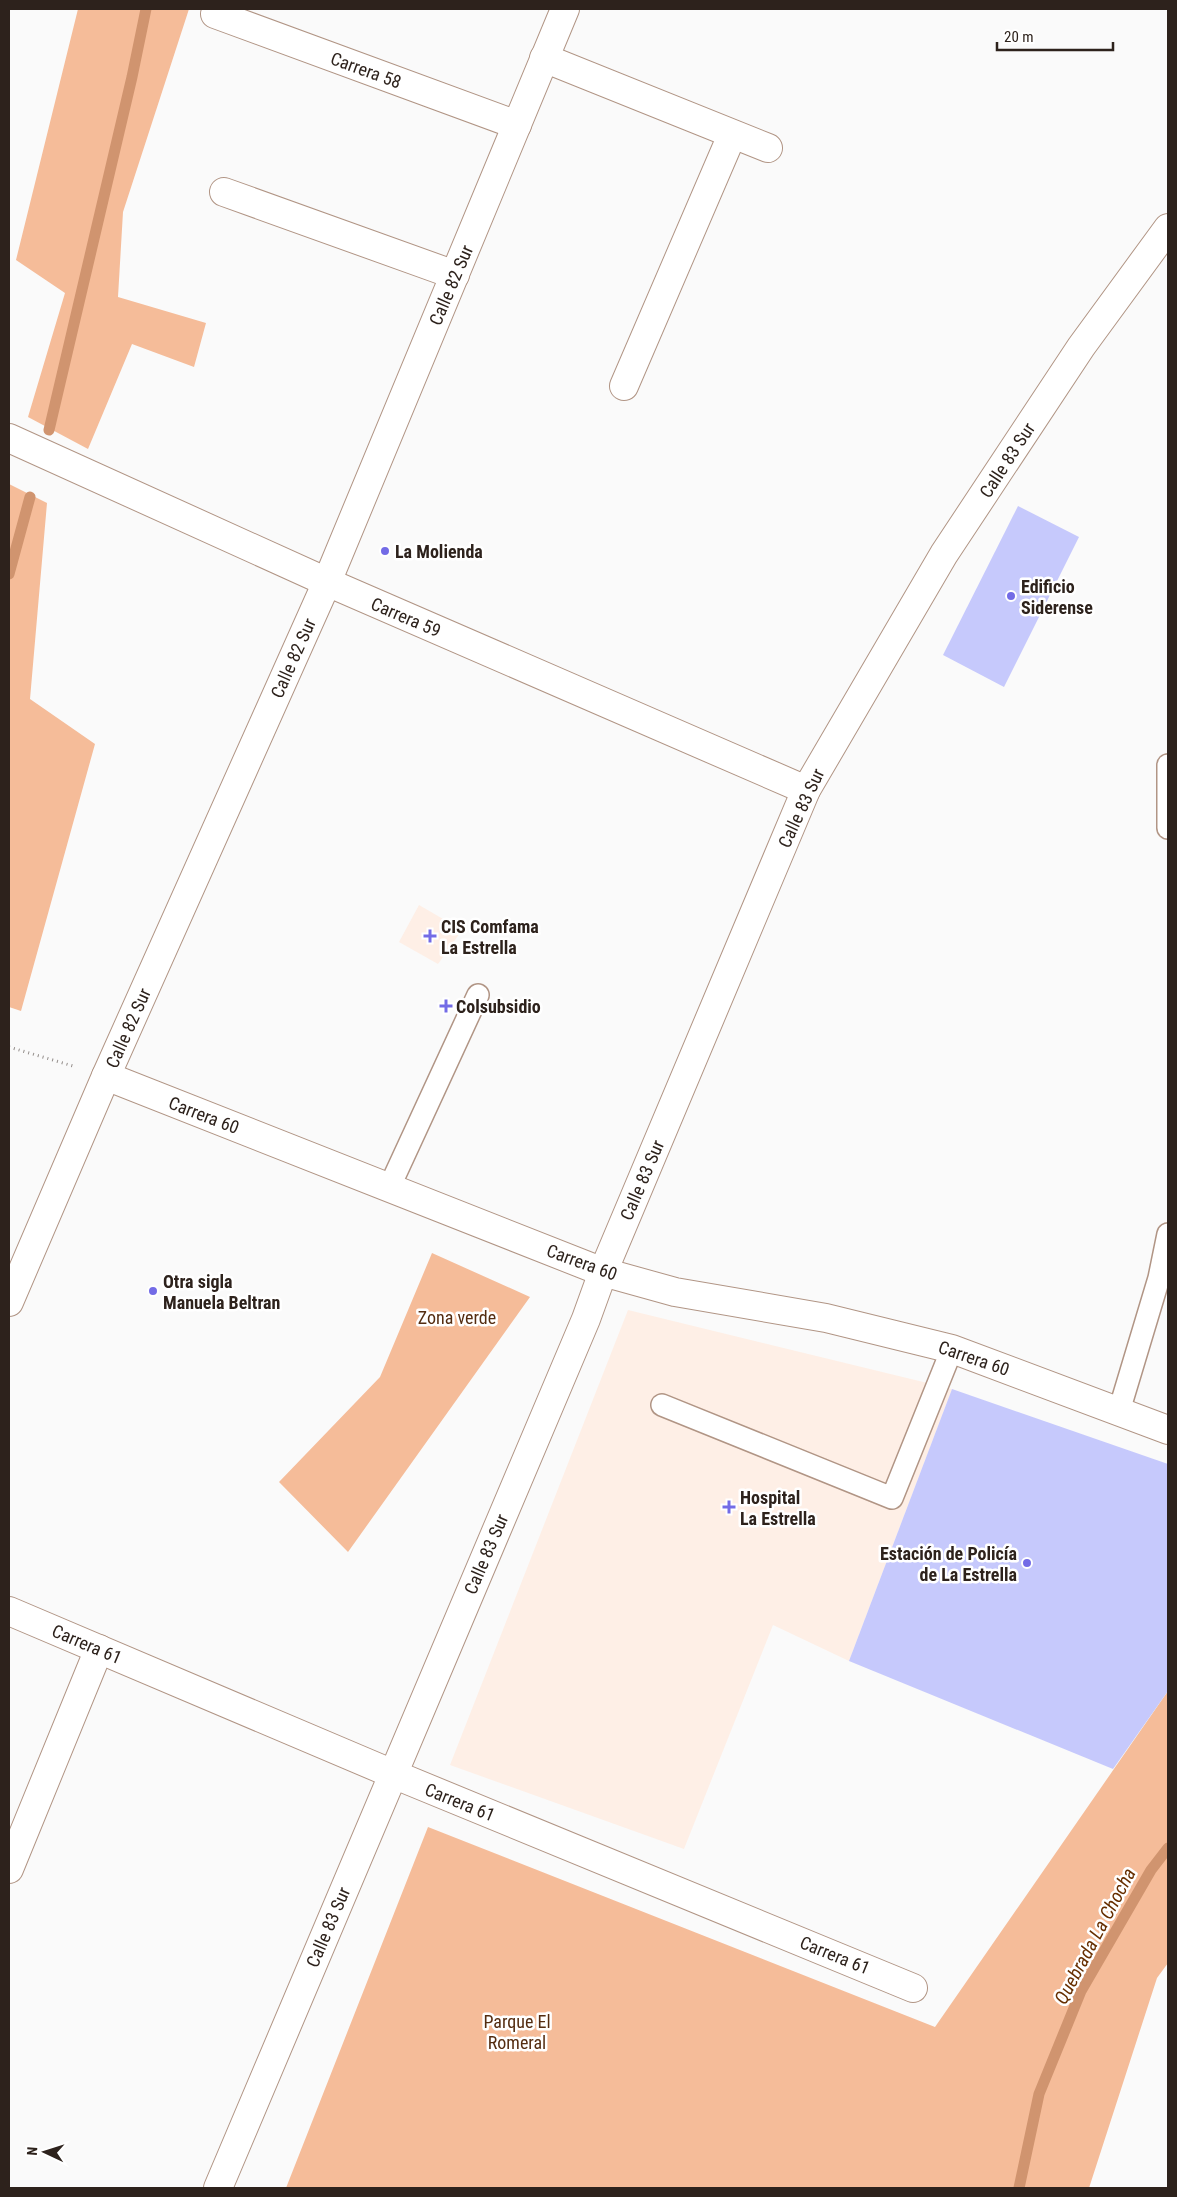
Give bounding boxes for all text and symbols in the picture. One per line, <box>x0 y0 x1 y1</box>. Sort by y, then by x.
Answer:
scale bar <box>997 20 1113 52</box>
text: 20 m <box>1004 28 1034 46</box>
street label: Carrera 58 <box>328 48 404 92</box>
street label: Calle 82 Sur <box>425 241 477 328</box>
street label: Calle 83 Sur <box>975 418 1039 501</box>
place label: La Molienda <box>395 541 483 562</box>
marker: La Molienda <box>379 545 391 557</box>
place label: Edificio Siderense <box>1021 576 1093 618</box>
marker: Edificio Siderense <box>1005 590 1017 602</box>
street label: Carrera 59 <box>368 593 444 641</box>
street label: Calle 82 Sur <box>266 614 320 701</box>
street label: Calle 83 Sur <box>774 765 829 851</box>
place label: CIS Comfama La Estrella <box>441 916 539 958</box>
marker: CIS Comfama La Estrella <box>423 929 437 943</box>
street label: Calle 82 Sur <box>101 984 155 1071</box>
place label: Colsubsidio <box>456 996 541 1017</box>
marker: Colsubsidio <box>440 1000 452 1012</box>
street label: Carrera 60 <box>166 1092 242 1138</box>
street label: Calle 83 Sur <box>616 1136 668 1223</box>
street label: Carrera 60 <box>544 1240 620 1284</box>
place label: Otra sigla Manuela Beltran <box>163 1271 280 1313</box>
marker: Otra sigla Manuela Beltran <box>147 1285 159 1297</box>
park label: Zona verde <box>418 1307 496 1328</box>
street label: Carrera 60 <box>936 1336 1012 1380</box>
place label: Hospital La Estrella <box>740 1487 816 1529</box>
marker: Hospital La Estrella <box>722 1500 736 1514</box>
street label: Calle 83 Sur <box>460 1510 512 1597</box>
place label: Estación de Policía de La Estrella <box>880 1543 1017 1585</box>
marker: Estación de Policía de La Estrella <box>1021 1557 1033 1569</box>
street label: Carrera 61 <box>49 1620 125 1668</box>
street label: Carrera 61 <box>422 1778 498 1826</box>
water label: Quebrada La Chocha <box>1049 1864 1141 2008</box>
street label: Calle 83 Sur <box>302 1883 354 1970</box>
street label: Carrera 61 <box>797 1931 873 1979</box>
park label: Parque El Romeral <box>483 2011 551 2053</box>
north arrow <box>20 2127 70 2177</box>
text: N <box>24 2146 40 2156</box>

